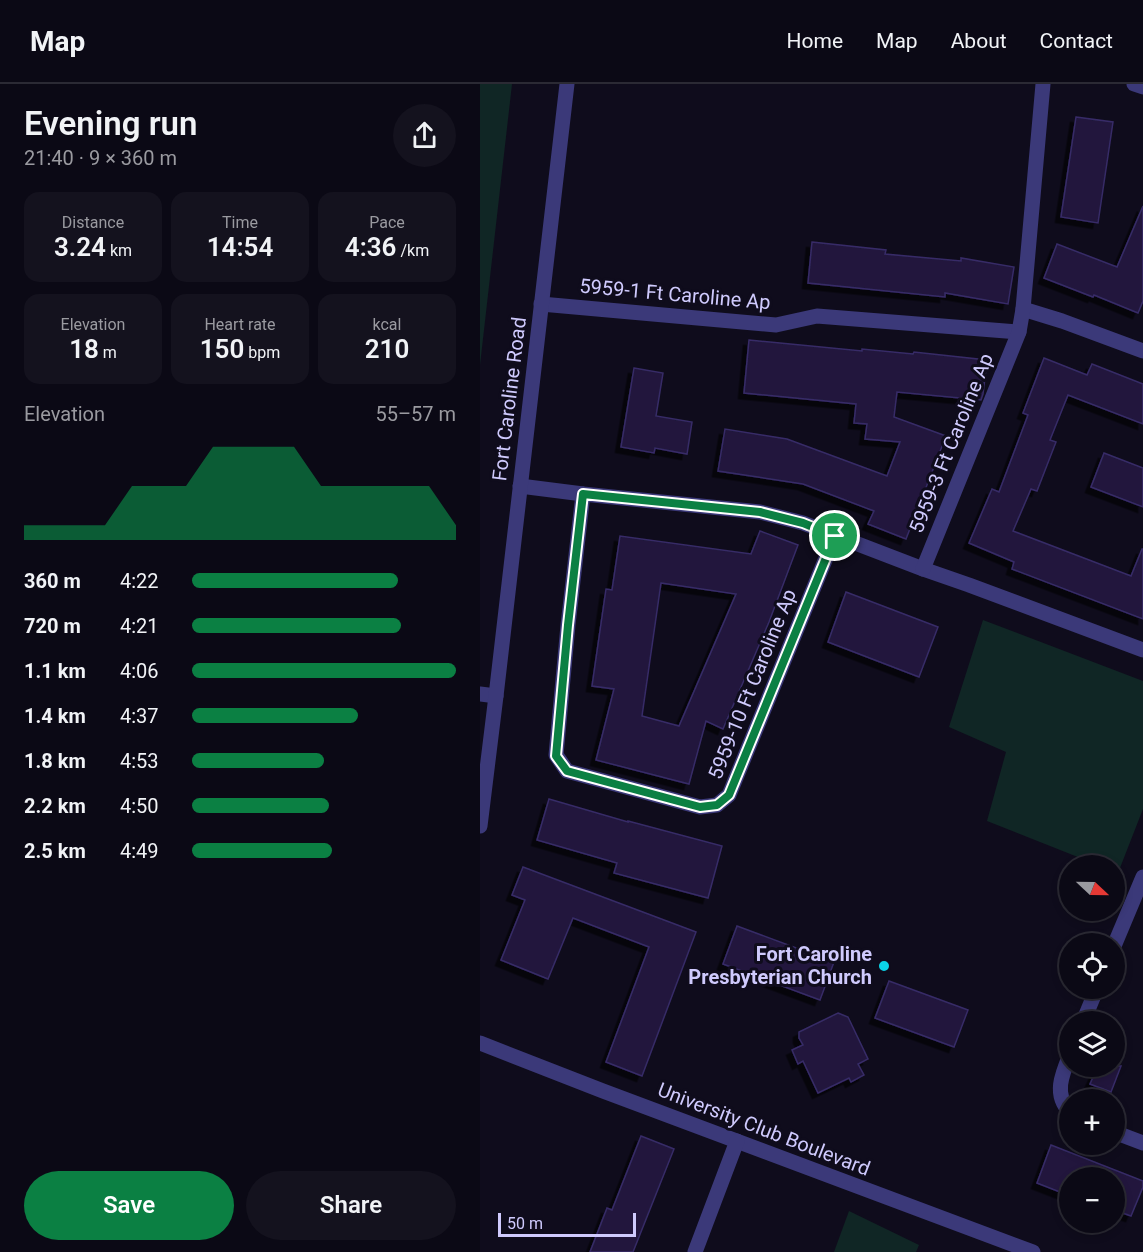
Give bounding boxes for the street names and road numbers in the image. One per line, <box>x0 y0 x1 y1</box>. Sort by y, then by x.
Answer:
street label: 5959-1 Ft Caroline Ap <box>578 274 772 314</box>
street label: Fort Caroline Road <box>487 316 531 482</box>
street label: 5959-3 Ft Caroline Ap <box>904 350 998 536</box>
street label: 5959-10 Ft Caroline Ap <box>703 585 801 783</box>
street label: University Club Boulevard <box>654 1077 874 1181</box>

